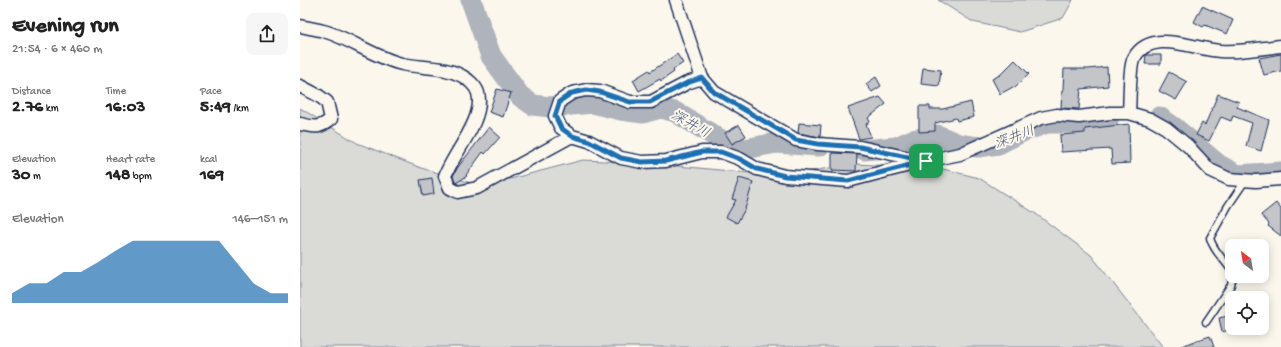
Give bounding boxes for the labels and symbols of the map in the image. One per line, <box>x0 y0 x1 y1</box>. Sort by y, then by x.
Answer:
water label: 深井川 <box>667 107 713 143</box>
water label: 深井川 <box>992 122 1038 154</box>
pin <box>909 144 943 178</box>
north arrow <box>1225 239 1269 283</box>

